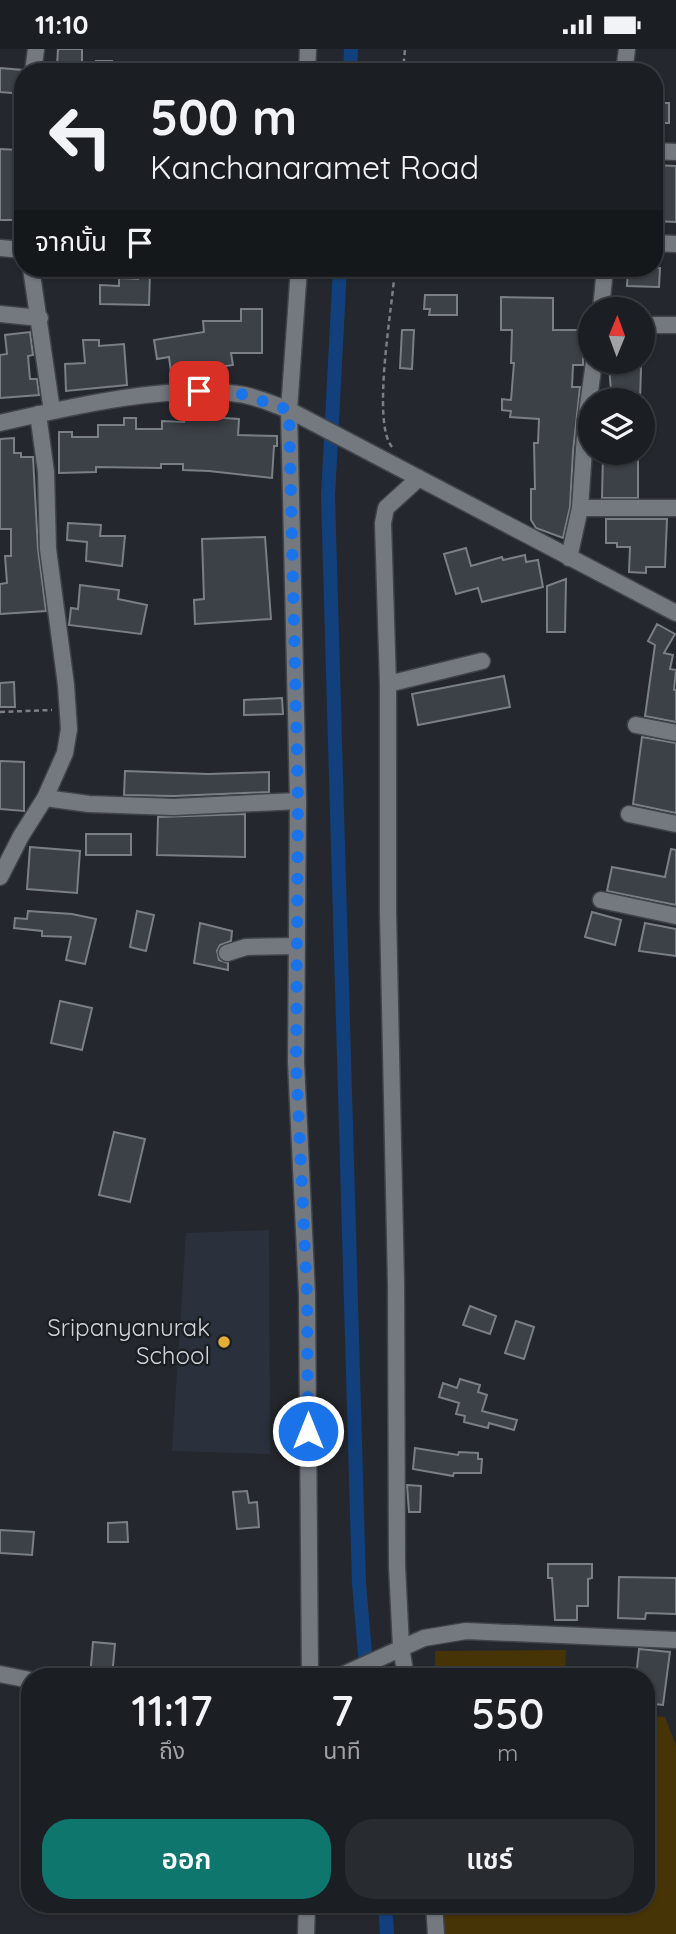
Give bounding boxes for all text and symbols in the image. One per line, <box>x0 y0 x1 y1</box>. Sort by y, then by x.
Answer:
text: 11:10 <box>35 8 88 41</box>
text: 500 m <box>150 86 297 147</box>
icon: left <box>35 91 126 182</box>
text: Kanchanaramet Road <box>150 147 479 187</box>
icon: arrive <box>121 224 159 262</box>
text: จากนั้น <box>35 225 107 258</box>
north arrow <box>578 297 654 375</box>
map controls <box>578 297 655 465</box>
pin <box>169 361 229 421</box>
icon: arrive <box>180 372 218 410</box>
button: layers <box>578 388 655 465</box>
place label: Sripanyanurak School <box>47 1312 210 1370</box>
marker: Sripanyanurak School <box>216 1334 232 1350</box>
position arrow <box>271 1394 345 1468</box>
text: 11:17 <box>132 1684 213 1737</box>
text: 7 <box>331 1684 353 1737</box>
text: 550 <box>471 1687 544 1740</box>
text: ถึง <box>159 1736 185 1765</box>
text: นาที <box>323 1736 361 1765</box>
text: m <box>497 1738 518 1767</box>
button: ออก <box>42 1819 331 1899</box>
button: แชร์ <box>345 1819 634 1899</box>

